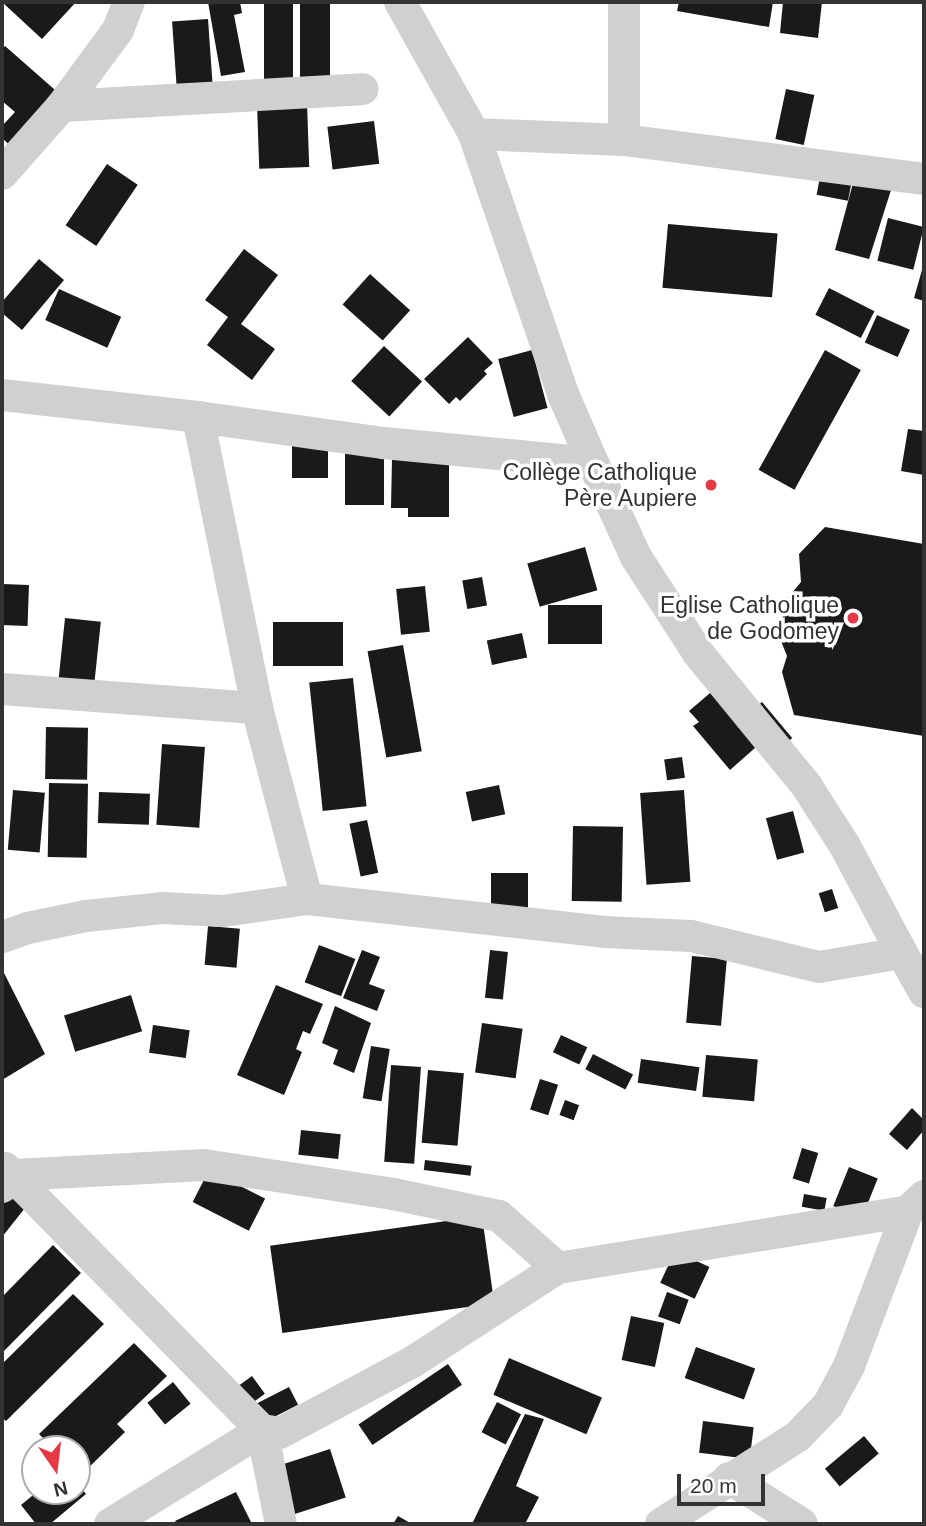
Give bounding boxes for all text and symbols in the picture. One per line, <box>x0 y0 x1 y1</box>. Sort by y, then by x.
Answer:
place label: Collège Catholique Père Aupiere <box>503 458 697 512</box>
marker: Collège Catholique Père Aupiere <box>703 477 719 493</box>
place label: Eglise Catholique de Godomey <box>660 591 839 645</box>
marker: Eglise Catholique de Godomey <box>845 610 861 626</box>
north arrow <box>21 1435 91 1505</box>
scale bar <box>681 1460 768 1504</box>
text: 20 m <box>690 1474 737 1497</box>
text: N <box>52 1477 70 1501</box>

